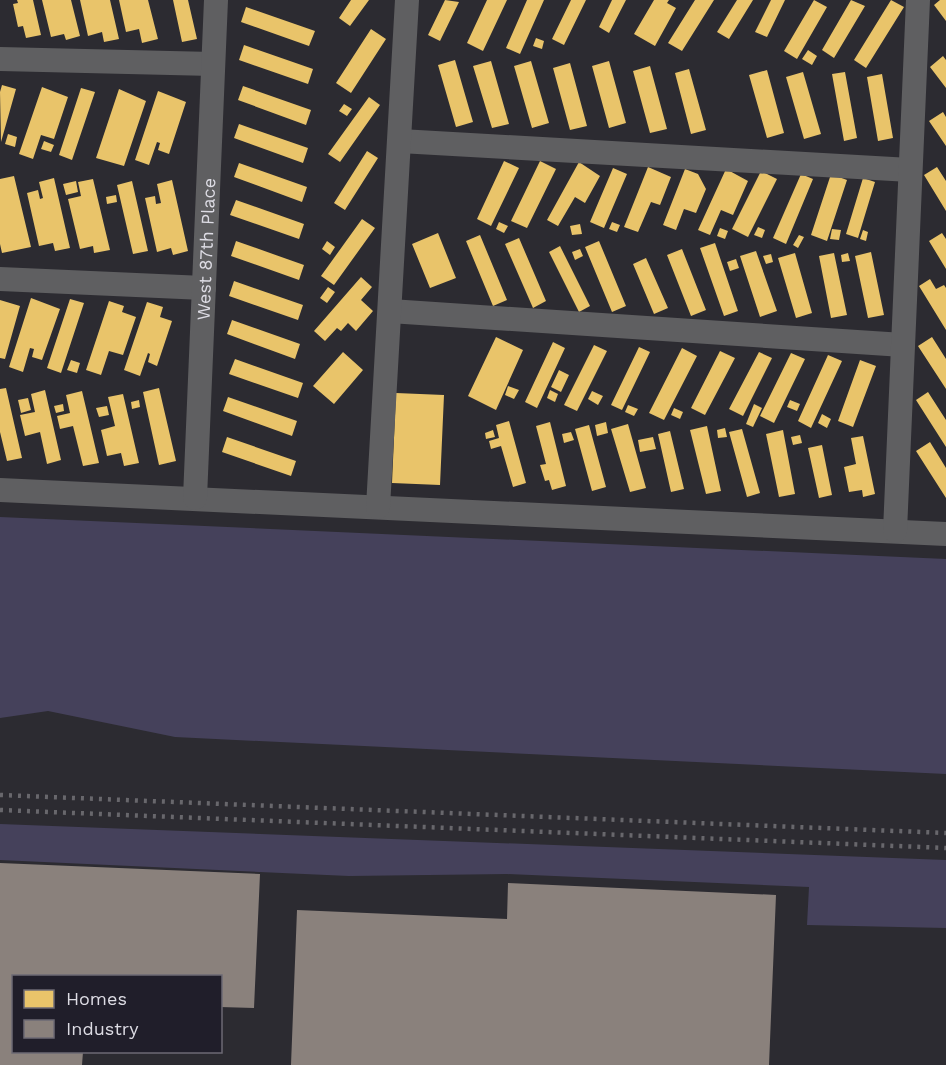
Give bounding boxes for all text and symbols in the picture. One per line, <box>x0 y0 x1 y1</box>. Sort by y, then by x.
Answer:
street label: West 87th Place <box>192 177 219 321</box>
legend <box>12 975 222 1053</box>
text: Homes <box>66 988 127 1009</box>
text: Industry <box>66 1018 139 1039</box>

